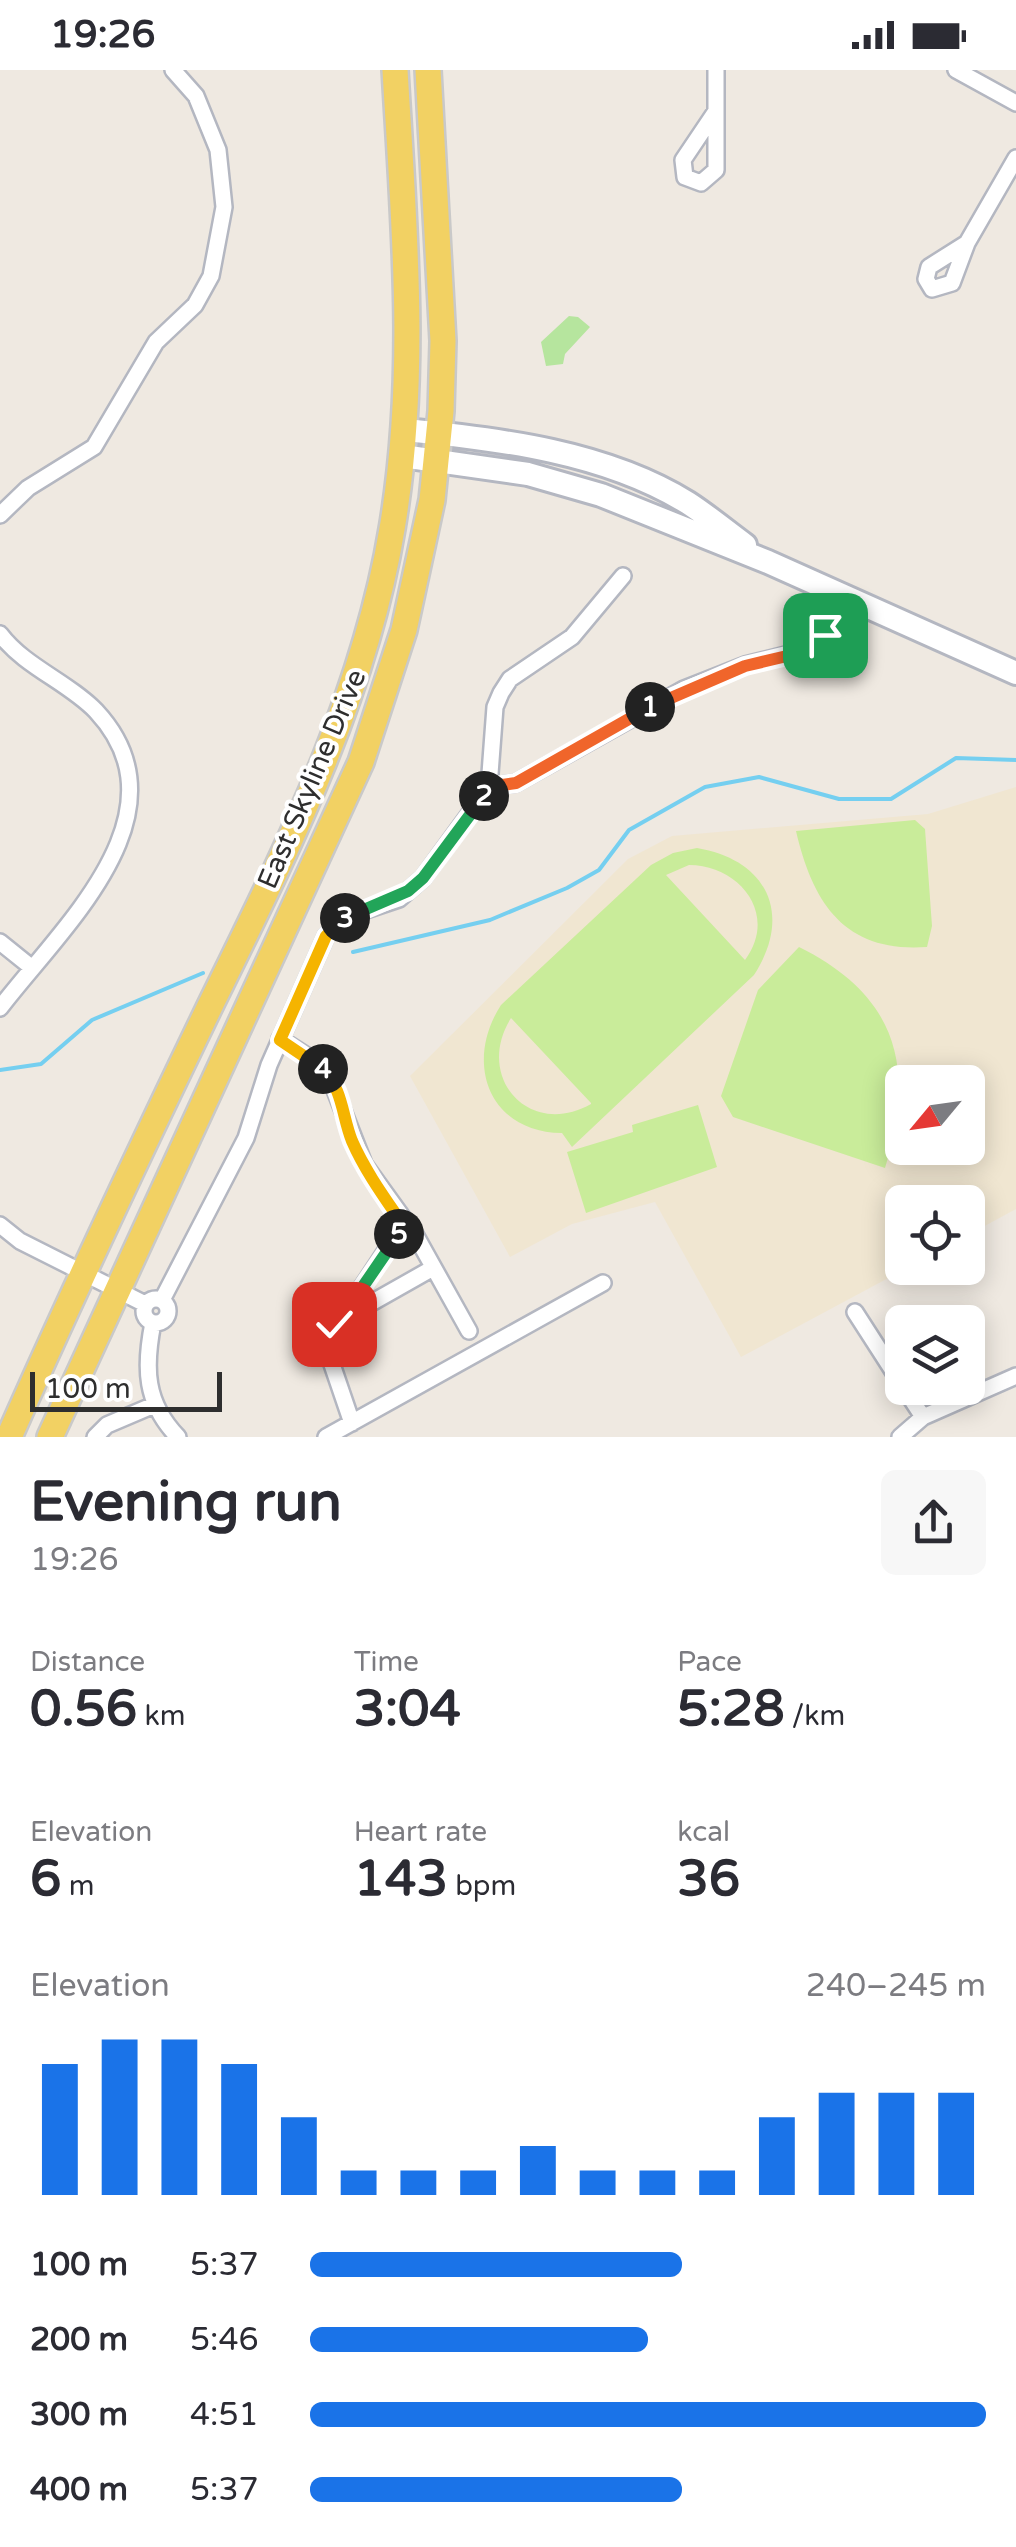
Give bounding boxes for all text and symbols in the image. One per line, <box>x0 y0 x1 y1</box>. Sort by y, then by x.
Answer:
text: 19:26 <box>50 12 155 58</box>
pin <box>783 593 868 678</box>
icon: arrive <box>798 608 853 663</box>
street label: East Skyline Drive <box>250 664 374 894</box>
pin: 1 <box>625 682 675 732</box>
text: 1 <box>641 690 659 724</box>
pin: 2 <box>459 771 509 821</box>
text: 2 <box>475 779 493 813</box>
pin: 3 <box>320 893 370 943</box>
text: 3 <box>336 901 354 935</box>
pin: 4 <box>298 1044 348 1094</box>
text: 4 <box>314 1052 332 1086</box>
north arrow <box>885 1065 985 1165</box>
map controls <box>885 1065 985 1405</box>
button: locate <box>885 1185 985 1285</box>
pin: 5 <box>374 1209 424 1259</box>
text: 5 <box>390 1217 408 1251</box>
pin <box>292 1282 377 1367</box>
icon: check <box>307 1297 362 1352</box>
button: layers <box>885 1305 985 1405</box>
scale bar <box>30 1367 222 1412</box>
text: 100 m <box>45 1372 131 1406</box>
text: Evening run <box>30 1470 342 1536</box>
button: share <box>881 1470 986 1575</box>
text: 19:26 <box>30 1541 119 1579</box>
text: Distance <box>30 1645 145 1679</box>
text: Time <box>354 1645 419 1679</box>
text: Pace <box>677 1645 742 1679</box>
text: 0.56 <box>30 1679 137 1739</box>
text: 3:04 <box>354 1679 461 1739</box>
text: 5:28 <box>677 1679 785 1739</box>
text: km <box>137 1699 185 1733</box>
text: /km <box>785 1699 845 1733</box>
text: Elevation <box>30 1815 152 1849</box>
text: Heart rate <box>354 1815 487 1849</box>
text: kcal <box>677 1815 730 1849</box>
text: 6 <box>30 1849 61 1909</box>
text: 143 <box>354 1849 448 1909</box>
text: 36 <box>677 1849 740 1909</box>
text: m <box>61 1869 94 1903</box>
text: bpm <box>448 1869 516 1903</box>
text: Elevation <box>30 1967 170 2005</box>
text: 240–245 m <box>806 1967 986 2005</box>
text: 100 m <box>30 2246 128 2284</box>
text: 5:37 <box>190 2246 259 2284</box>
text: 200 m <box>30 2321 128 2359</box>
text: 5:46 <box>190 2321 259 2359</box>
text: 300 m <box>30 2396 128 2434</box>
text: 4:51 <box>190 2396 259 2434</box>
text: 400 m <box>30 2471 128 2509</box>
text: 5:37 <box>190 2471 259 2509</box>

